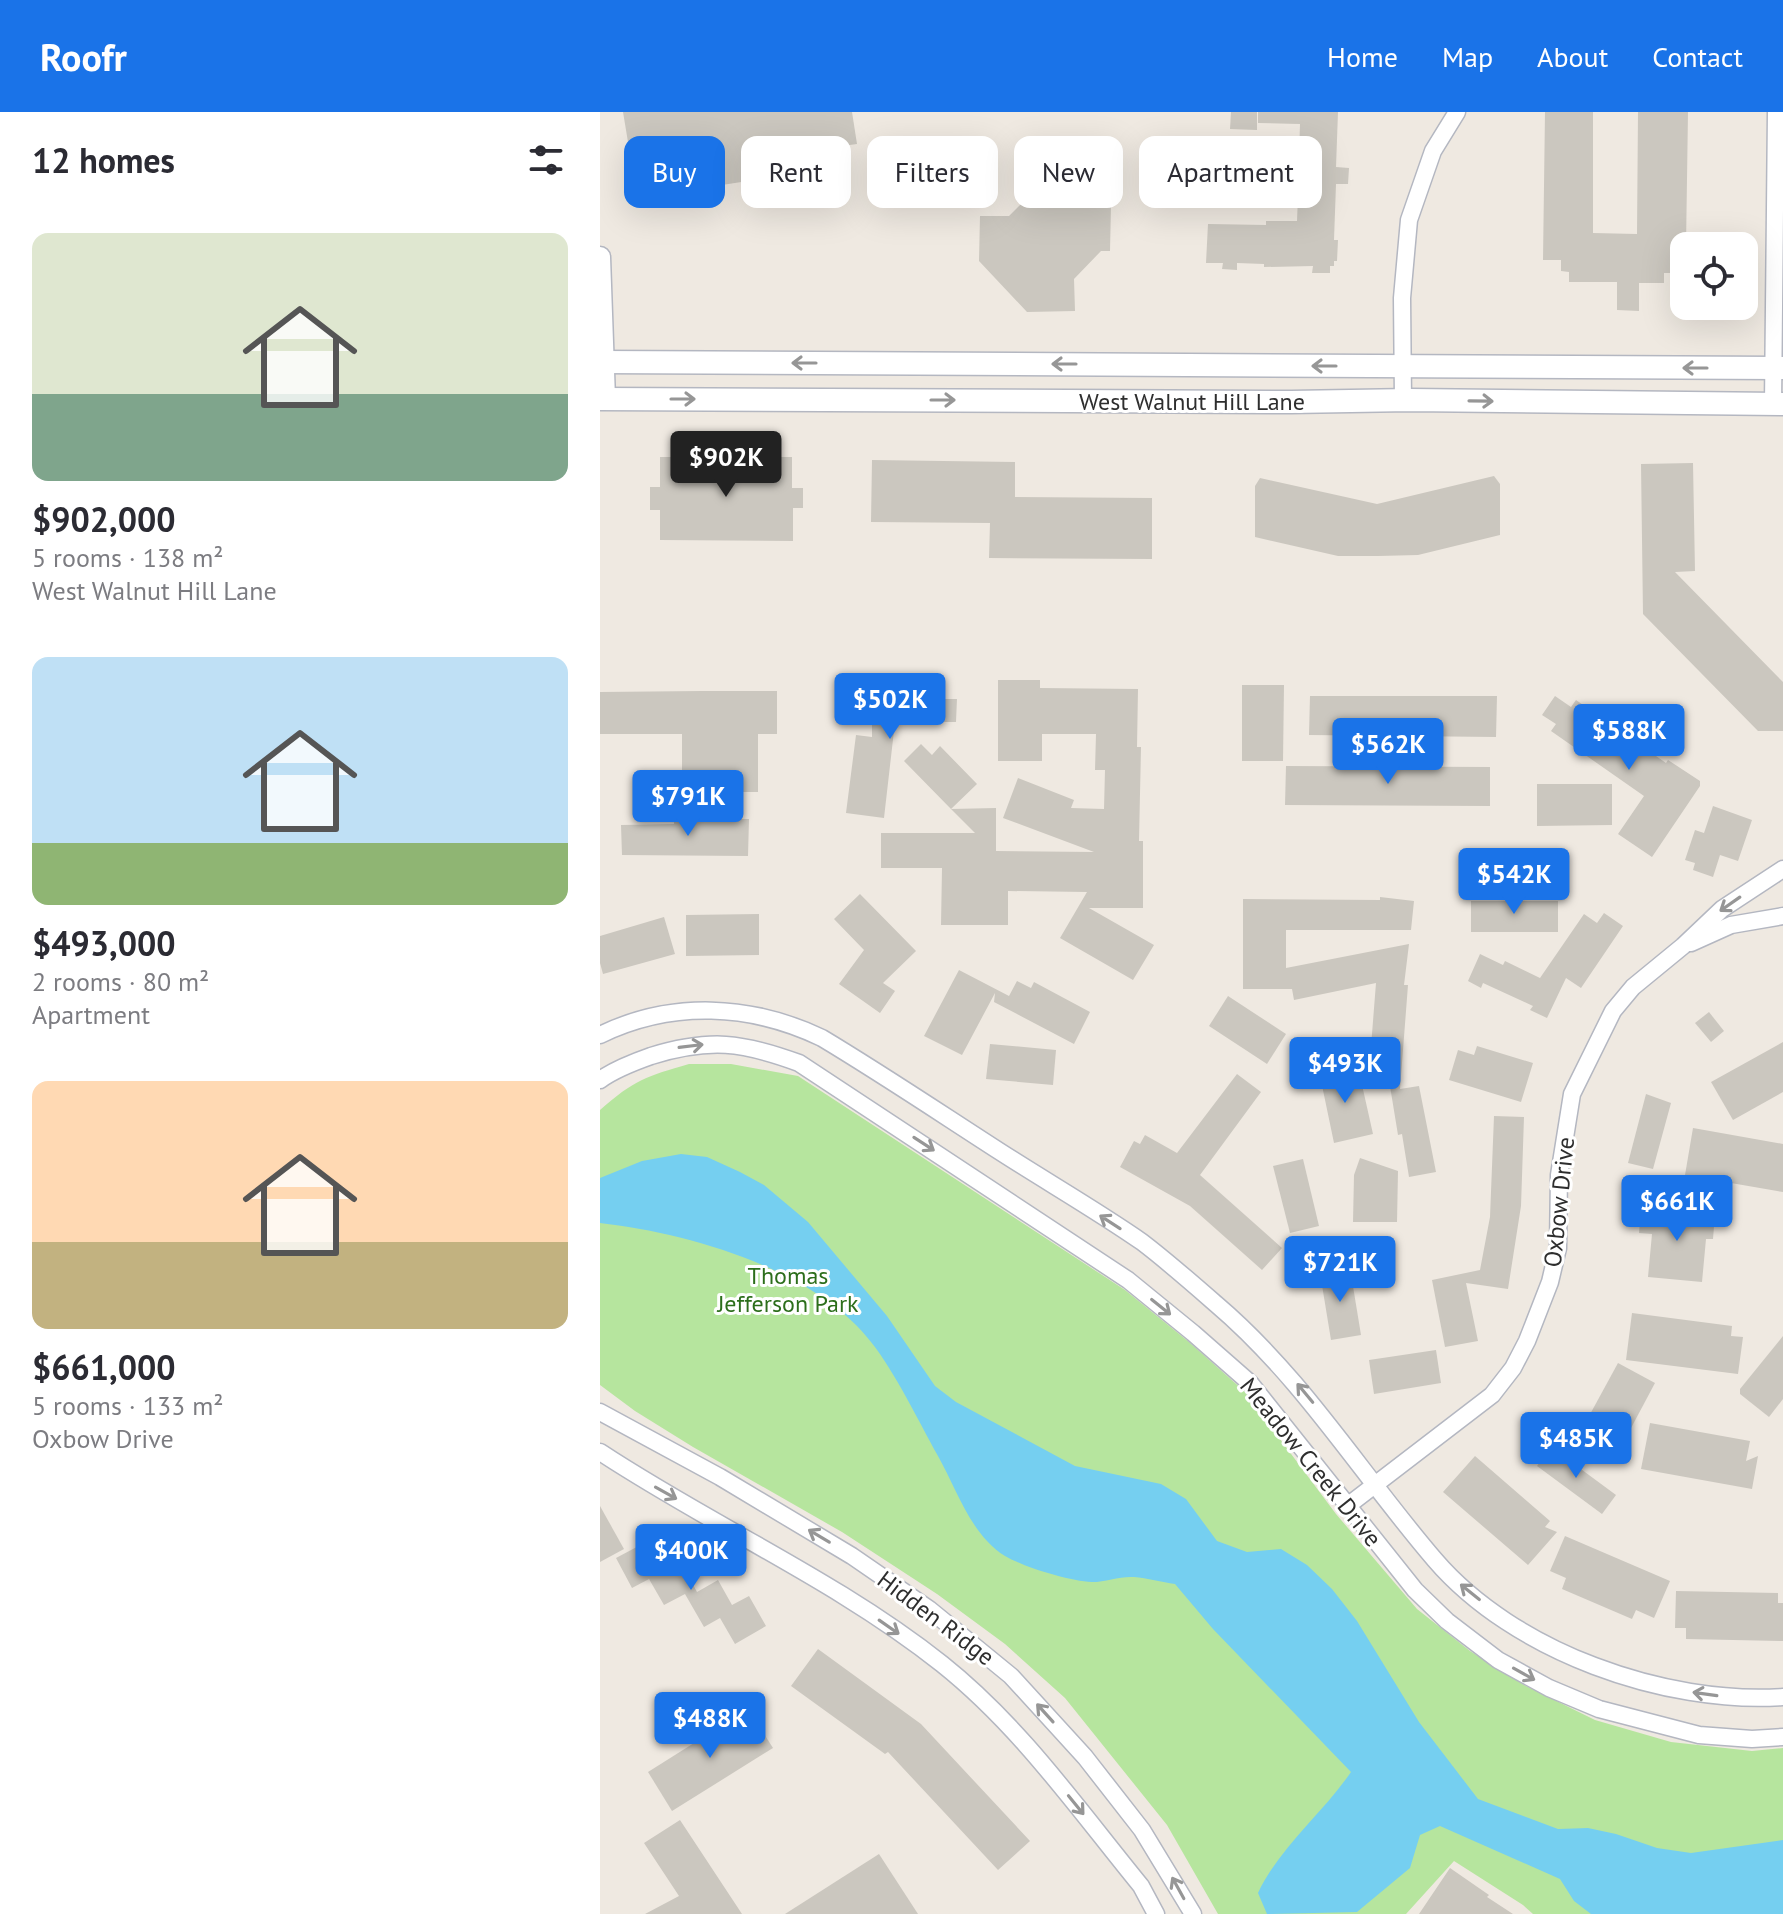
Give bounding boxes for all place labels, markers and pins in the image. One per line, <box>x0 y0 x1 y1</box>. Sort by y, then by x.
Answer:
pin: $902K <box>670 431 782 499</box>
pin: $502K <box>834 673 946 741</box>
pin: $588K <box>1573 704 1685 772</box>
pin: $562K <box>1332 718 1444 786</box>
pin: $791K <box>632 770 744 838</box>
pin: $542K <box>1458 848 1570 916</box>
pin: $493K <box>1289 1037 1401 1105</box>
pin: $661K <box>1621 1175 1733 1243</box>
pin: $721K <box>1284 1236 1396 1304</box>
pin: $485K <box>1520 1412 1632 1480</box>
pin: $400K <box>635 1524 747 1592</box>
pin: $488K <box>654 1692 766 1760</box>

